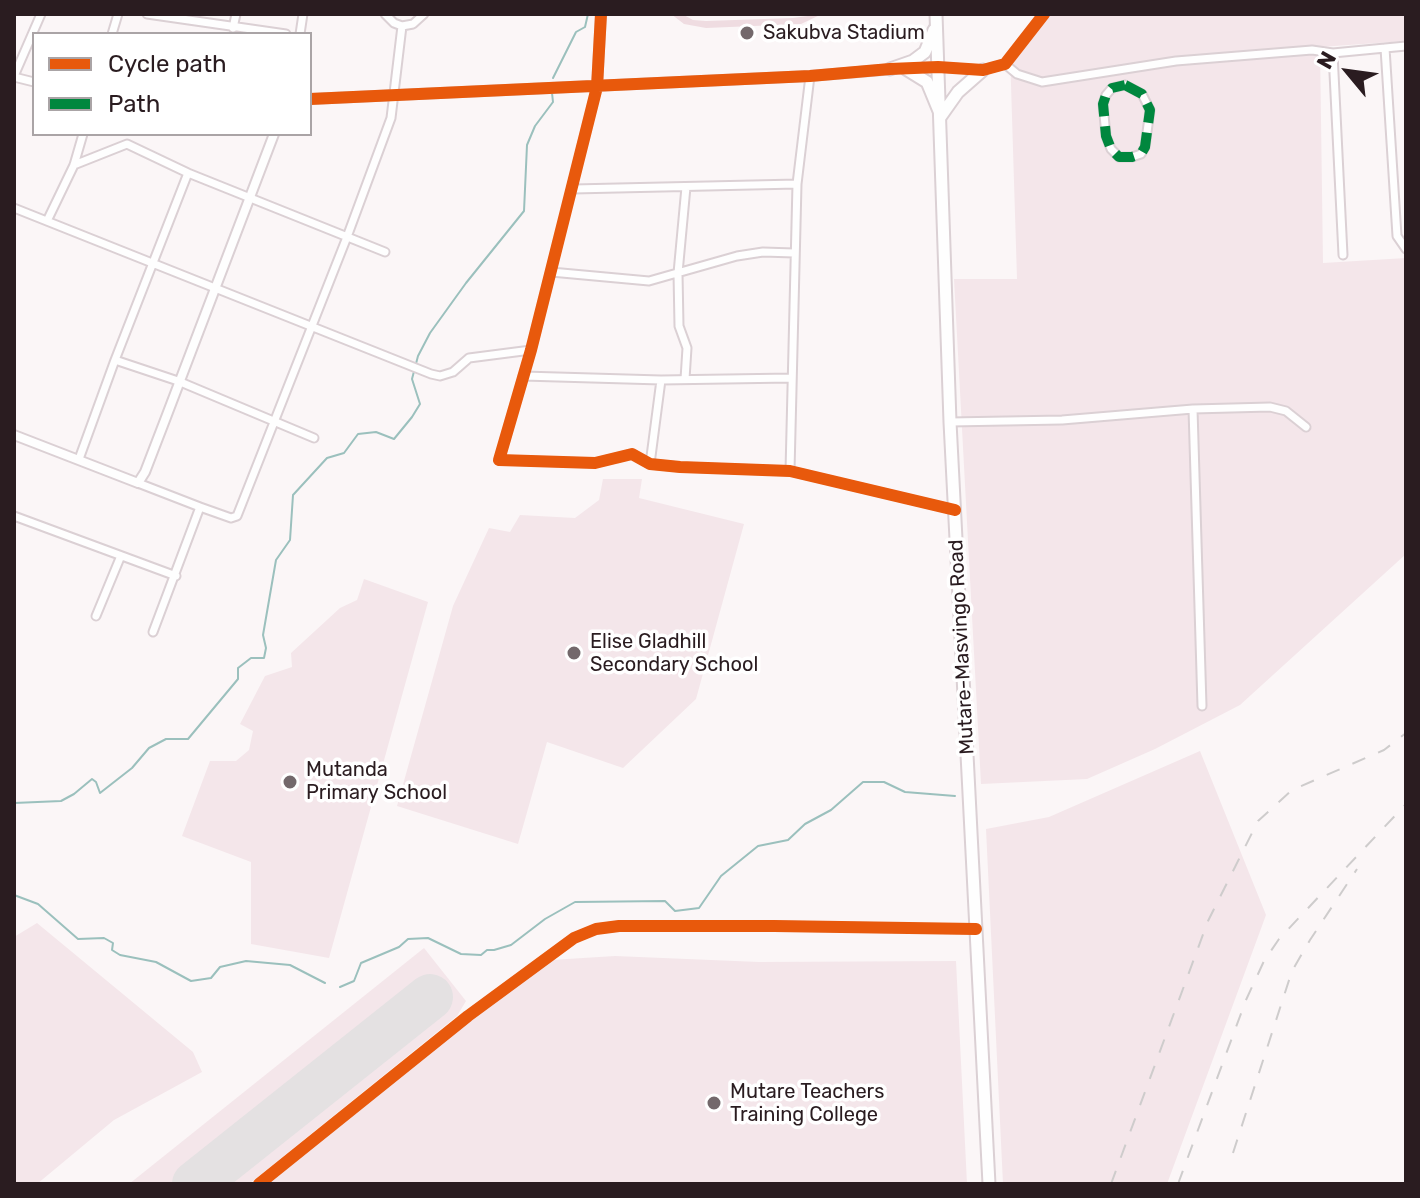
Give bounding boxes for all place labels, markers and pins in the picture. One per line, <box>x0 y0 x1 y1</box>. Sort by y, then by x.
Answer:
place label: Sakubva Stadium <box>763 21 925 45</box>
marker: Sakubva Stadium <box>738 24 756 42</box>
place label: Elise Gladhill Secondary School <box>590 630 758 677</box>
marker: Elise Gladhill Secondary School <box>565 644 583 662</box>
place label: Mutanda Primary School <box>306 758 447 805</box>
marker: Mutanda Primary School <box>281 773 299 791</box>
place label: Mutare Teachers Training College <box>730 1080 884 1127</box>
marker: Mutare Teachers Training College <box>705 1094 723 1112</box>

